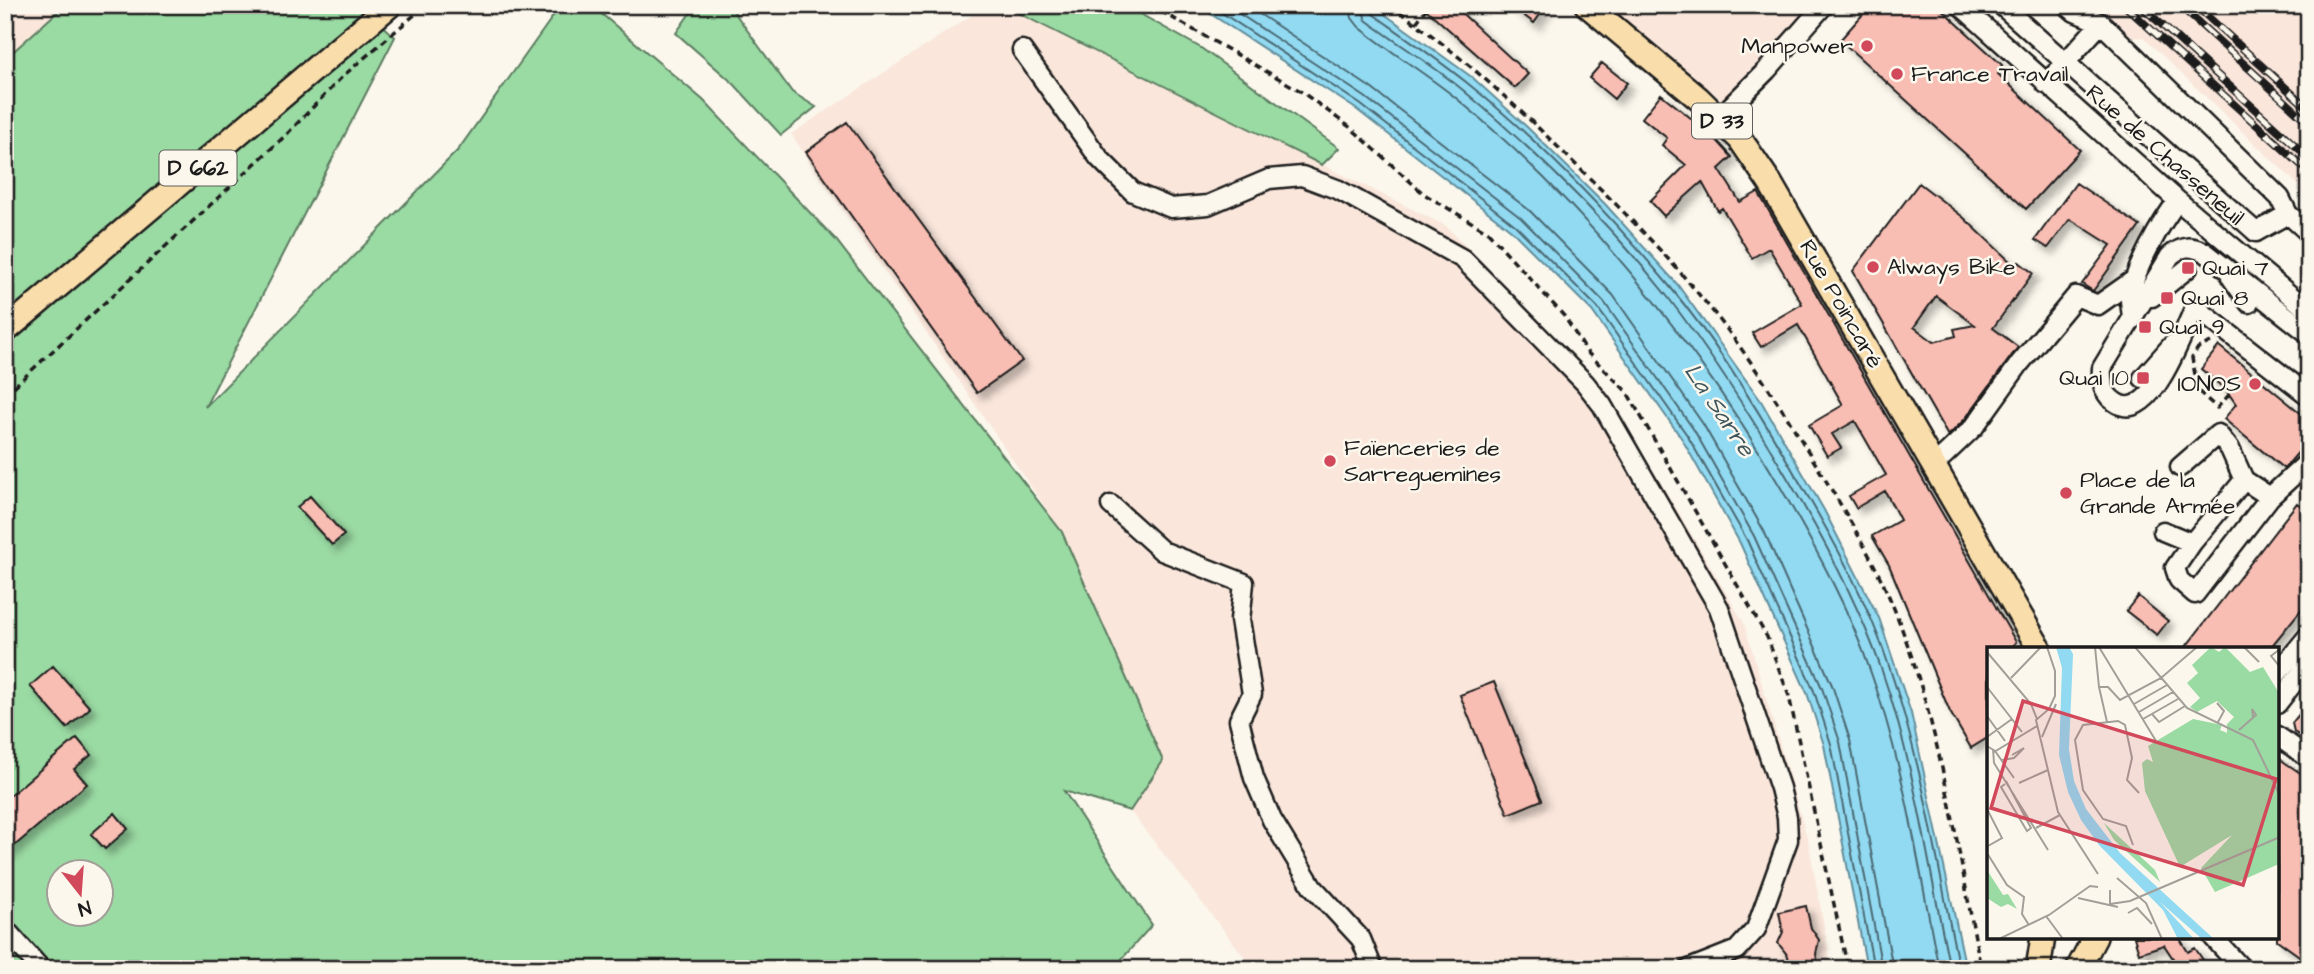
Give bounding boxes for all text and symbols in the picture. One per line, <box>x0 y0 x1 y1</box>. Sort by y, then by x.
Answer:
place label: Manpower <box>1741 30 1853 62</box>
marker: Manpower <box>1859 38 1875 54</box>
place label: France Travail <box>1911 58 2068 90</box>
marker: France Travail <box>1889 66 1905 82</box>
street label: Rue de Chasseneuil <box>2079 77 2251 233</box>
road number: D 33 <box>1692 104 1752 138</box>
road number: D 662 <box>160 150 236 186</box>
street label: Rue Poincaré <box>1791 234 1891 374</box>
place label: Always Bike <box>1887 251 2015 284</box>
place label: Quai 7 <box>2202 252 2269 284</box>
marker: Always Bike <box>1865 259 1881 275</box>
marker: Quai 7 <box>2180 260 2196 276</box>
place label: Quai 8 <box>2181 282 2248 314</box>
marker: Quai 8 <box>2159 290 2175 306</box>
place label: Quai 9 <box>2159 311 2225 343</box>
marker: Quai 9 <box>2137 319 2153 335</box>
water label: La Sarre <box>1675 357 1763 464</box>
place label: Quai 10 <box>2059 362 2129 394</box>
place label: IONOS <box>2178 368 2241 400</box>
marker: Quai 10 <box>2135 370 2151 386</box>
marker: IONOS <box>2247 376 2263 392</box>
place label: Faïenceries de Sarreguemines <box>1344 432 1501 491</box>
marker: Faïenceries de Sarreguemines <box>1322 453 1338 469</box>
place label: Place de la Grande Armée <box>2080 464 2235 522</box>
marker: Place de la Grande Armée <box>2058 485 2074 501</box>
inset map <box>1987 647 2279 939</box>
north arrow <box>46 858 116 928</box>
text: N <box>75 893 94 922</box>

